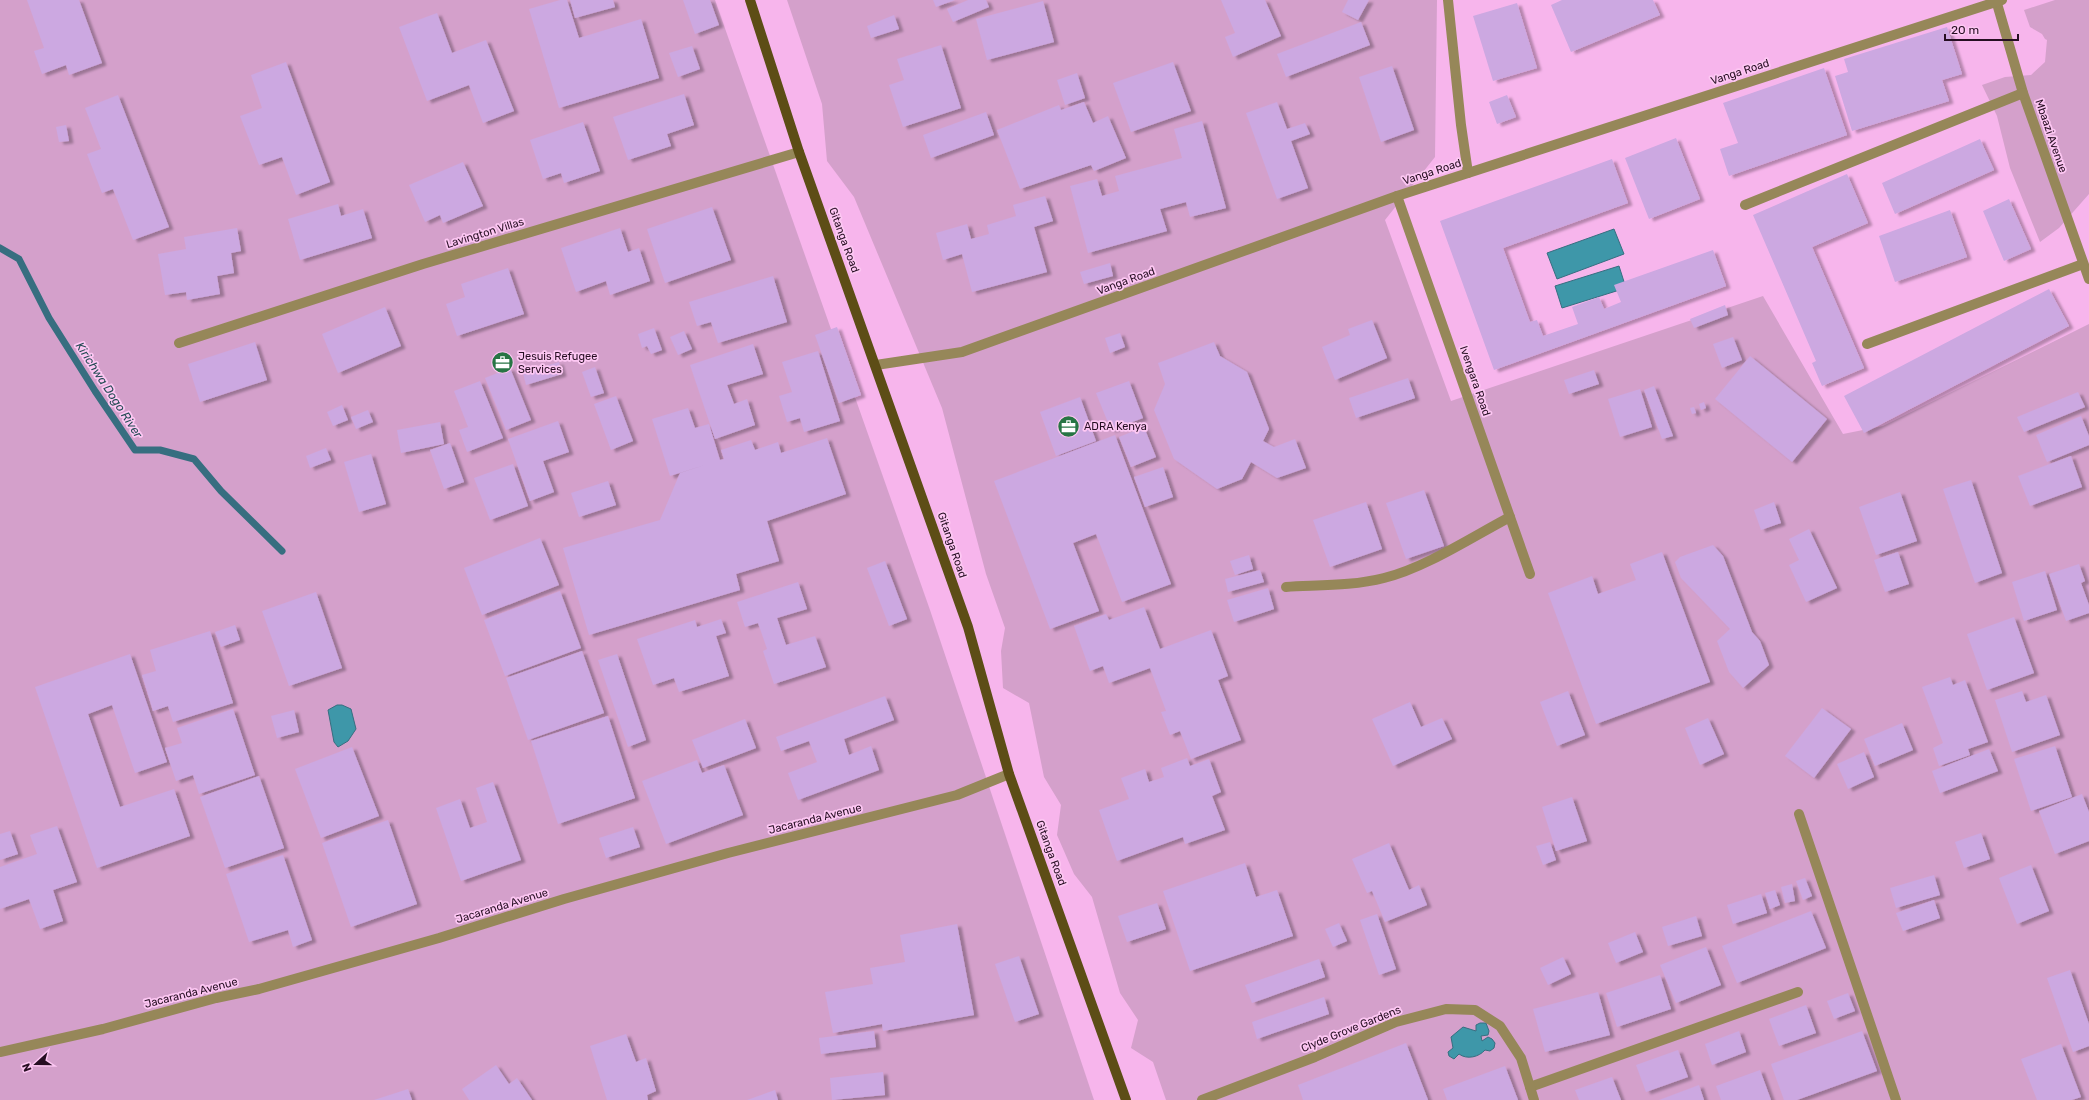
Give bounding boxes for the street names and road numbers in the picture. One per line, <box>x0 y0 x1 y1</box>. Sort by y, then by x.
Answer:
street label: Vanga Road <box>1709 56 1771 88</box>
street label: Mbaazi Avenue <box>2032 98 2070 174</box>
street label: Vanga Road <box>1401 156 1463 188</box>
street label: Gitanga Road <box>826 206 862 274</box>
street label: Lavington Villas <box>445 215 526 251</box>
street label: Vanga Road <box>1095 265 1157 297</box>
street label: Ivengara Road <box>1457 344 1493 418</box>
street label: Gitanga Road <box>935 510 969 580</box>
street label: Jacaranda Avenue <box>767 801 863 837</box>
street label: Gitanga Road <box>1033 819 1069 887</box>
street label: Jacaranda Avenue <box>454 886 550 926</box>
street label: Jacaranda Avenue <box>143 975 239 1011</box>
street label: Clyde Grove Gardens <box>1299 1003 1403 1055</box>

